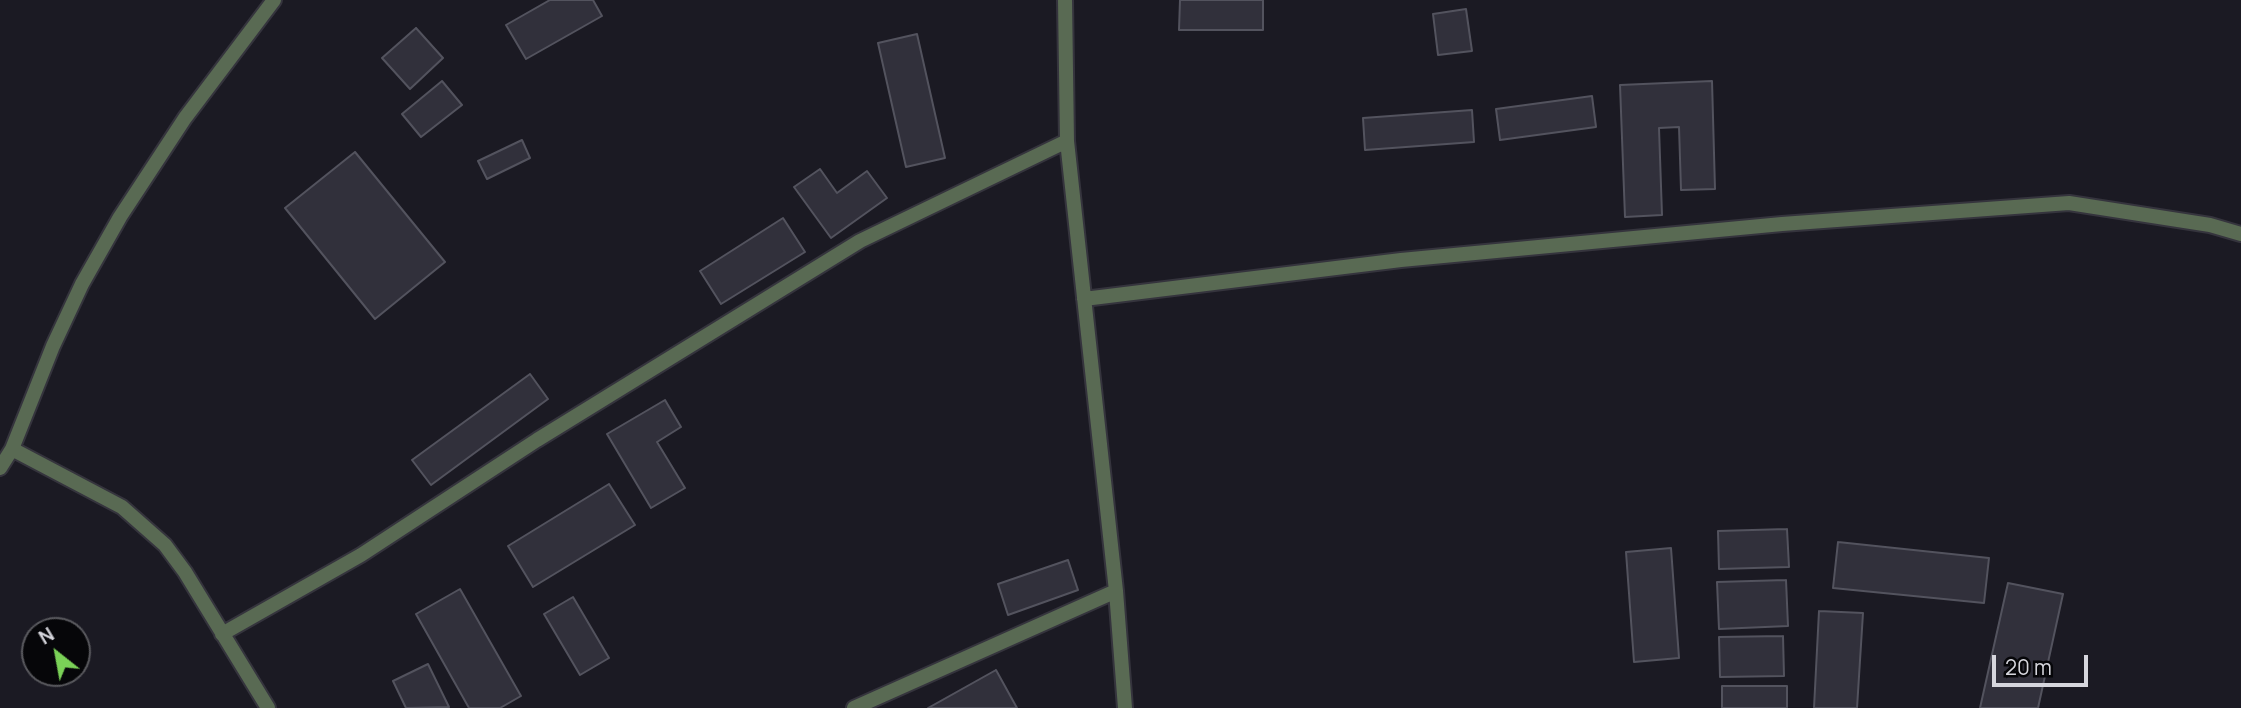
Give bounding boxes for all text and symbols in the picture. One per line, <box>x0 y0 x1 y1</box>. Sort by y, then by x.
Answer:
north arrow <box>21 617 91 687</box>
text: N <box>34 621 59 650</box>
scale bar <box>1996 642 2092 686</box>
text: 20 m <box>2005 653 2052 681</box>

